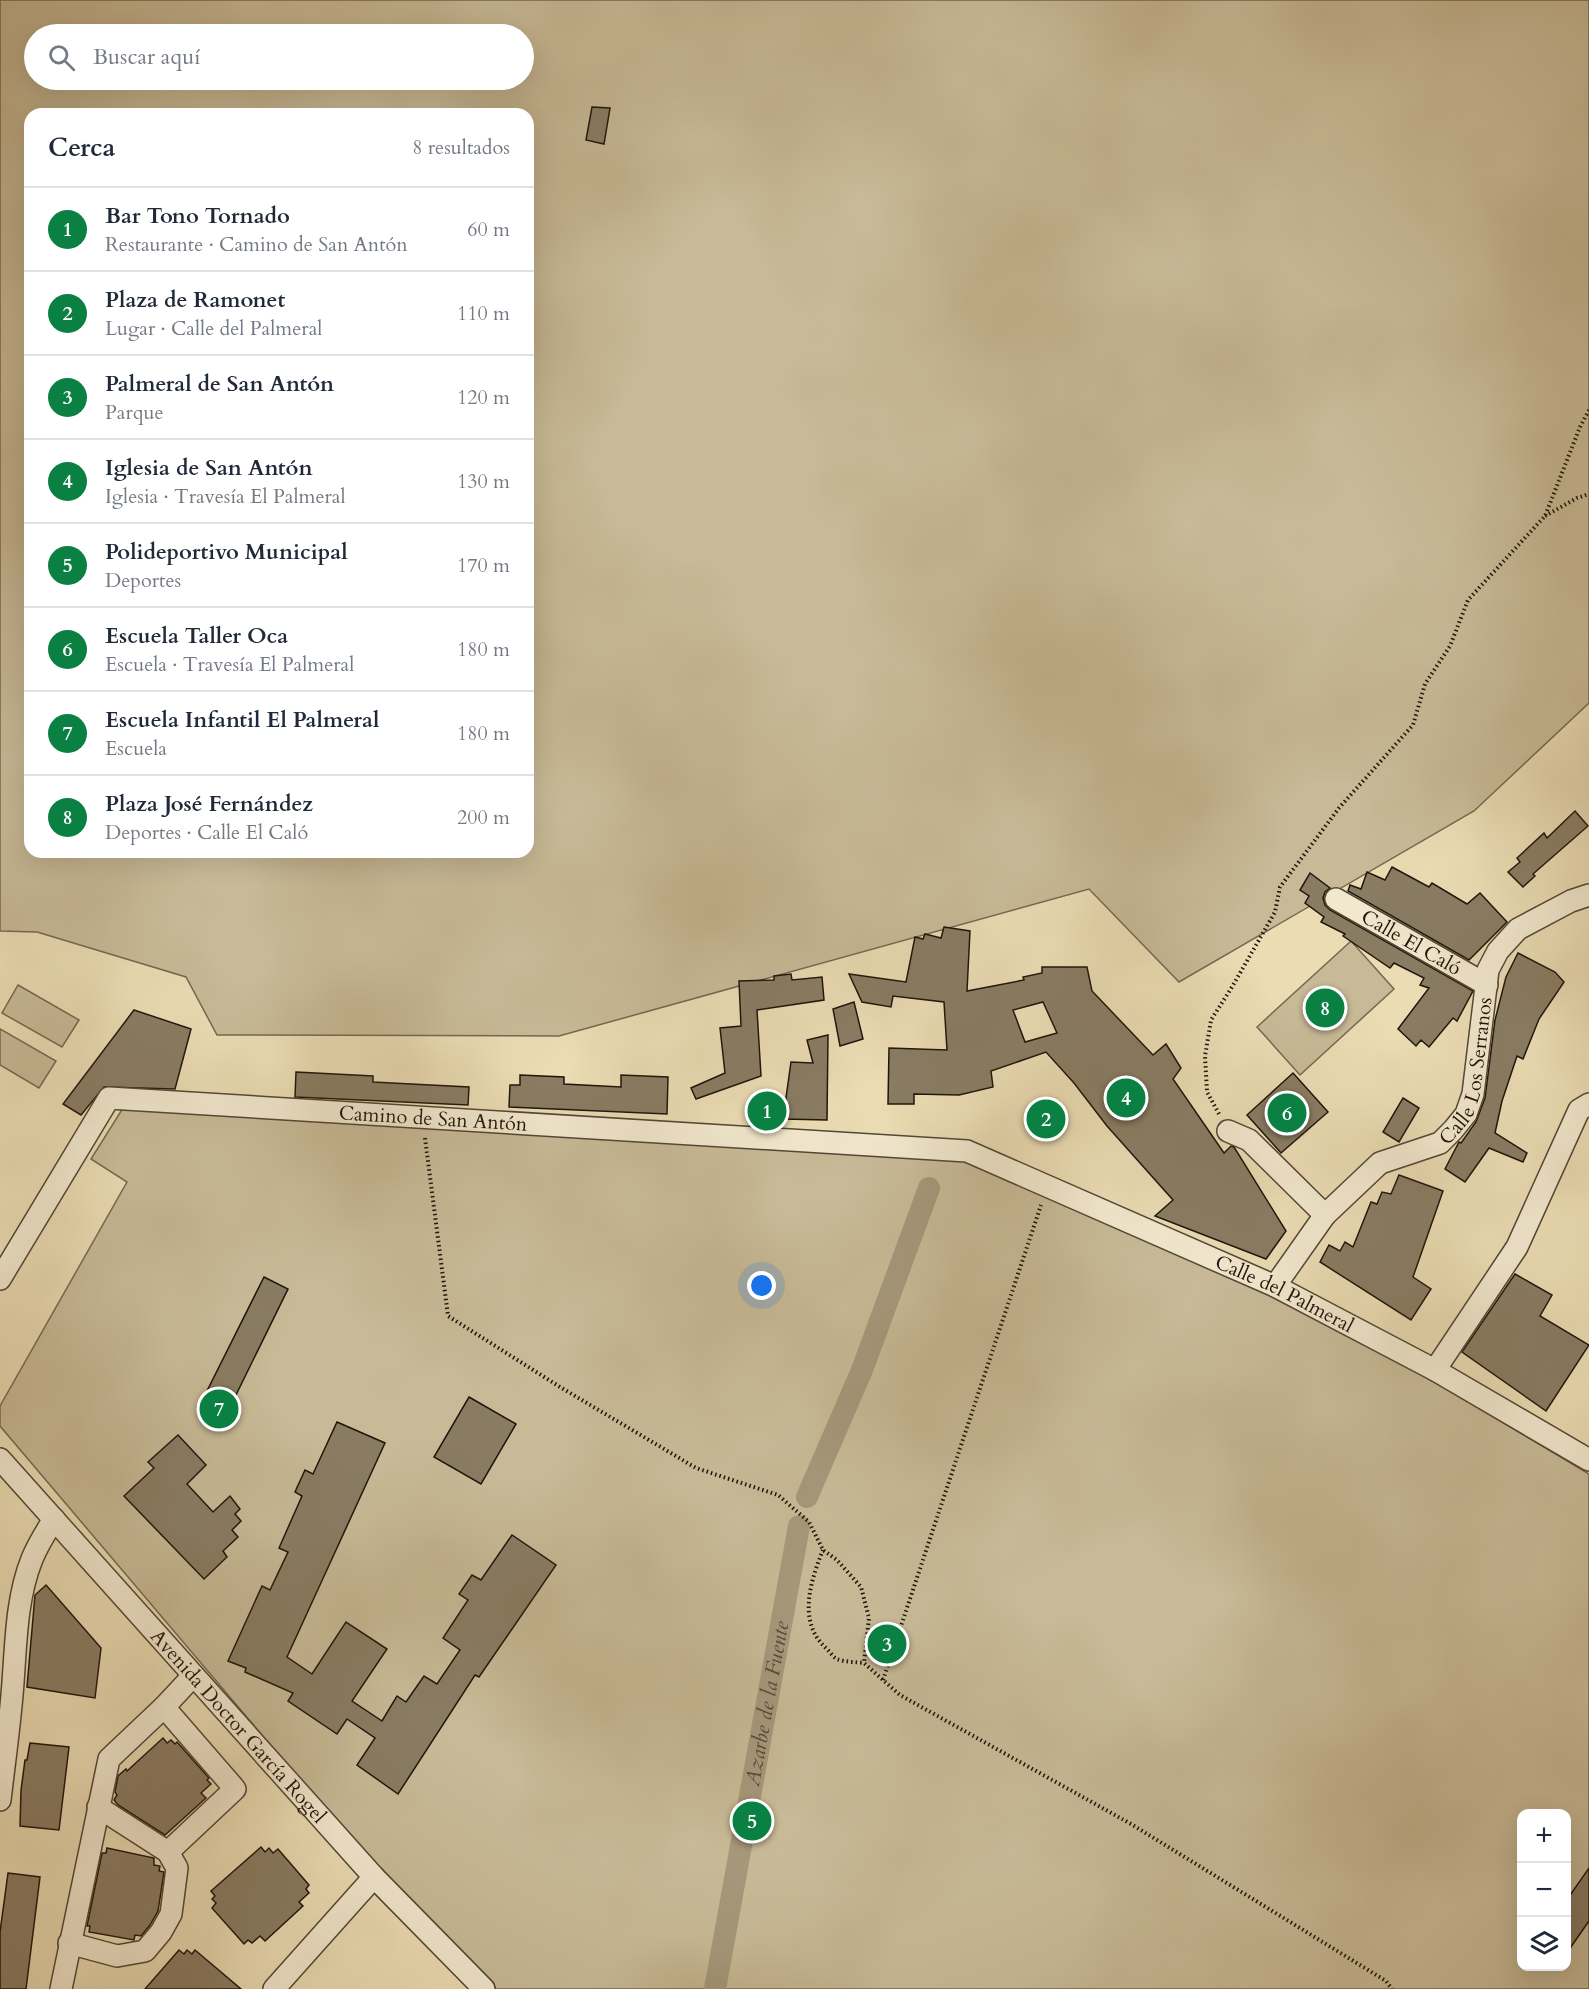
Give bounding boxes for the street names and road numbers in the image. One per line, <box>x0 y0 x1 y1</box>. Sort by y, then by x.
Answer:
street label: Calle El Caló <box>1356 903 1467 982</box>
street label: Calle Los Serranos <box>1433 996 1499 1151</box>
street label: Camino de San Antón <box>338 1099 529 1138</box>
street label: Calle del Palmeral <box>1211 1248 1359 1339</box>
street label: Avenida Doctor García Rogel <box>144 1623 332 1829</box>

